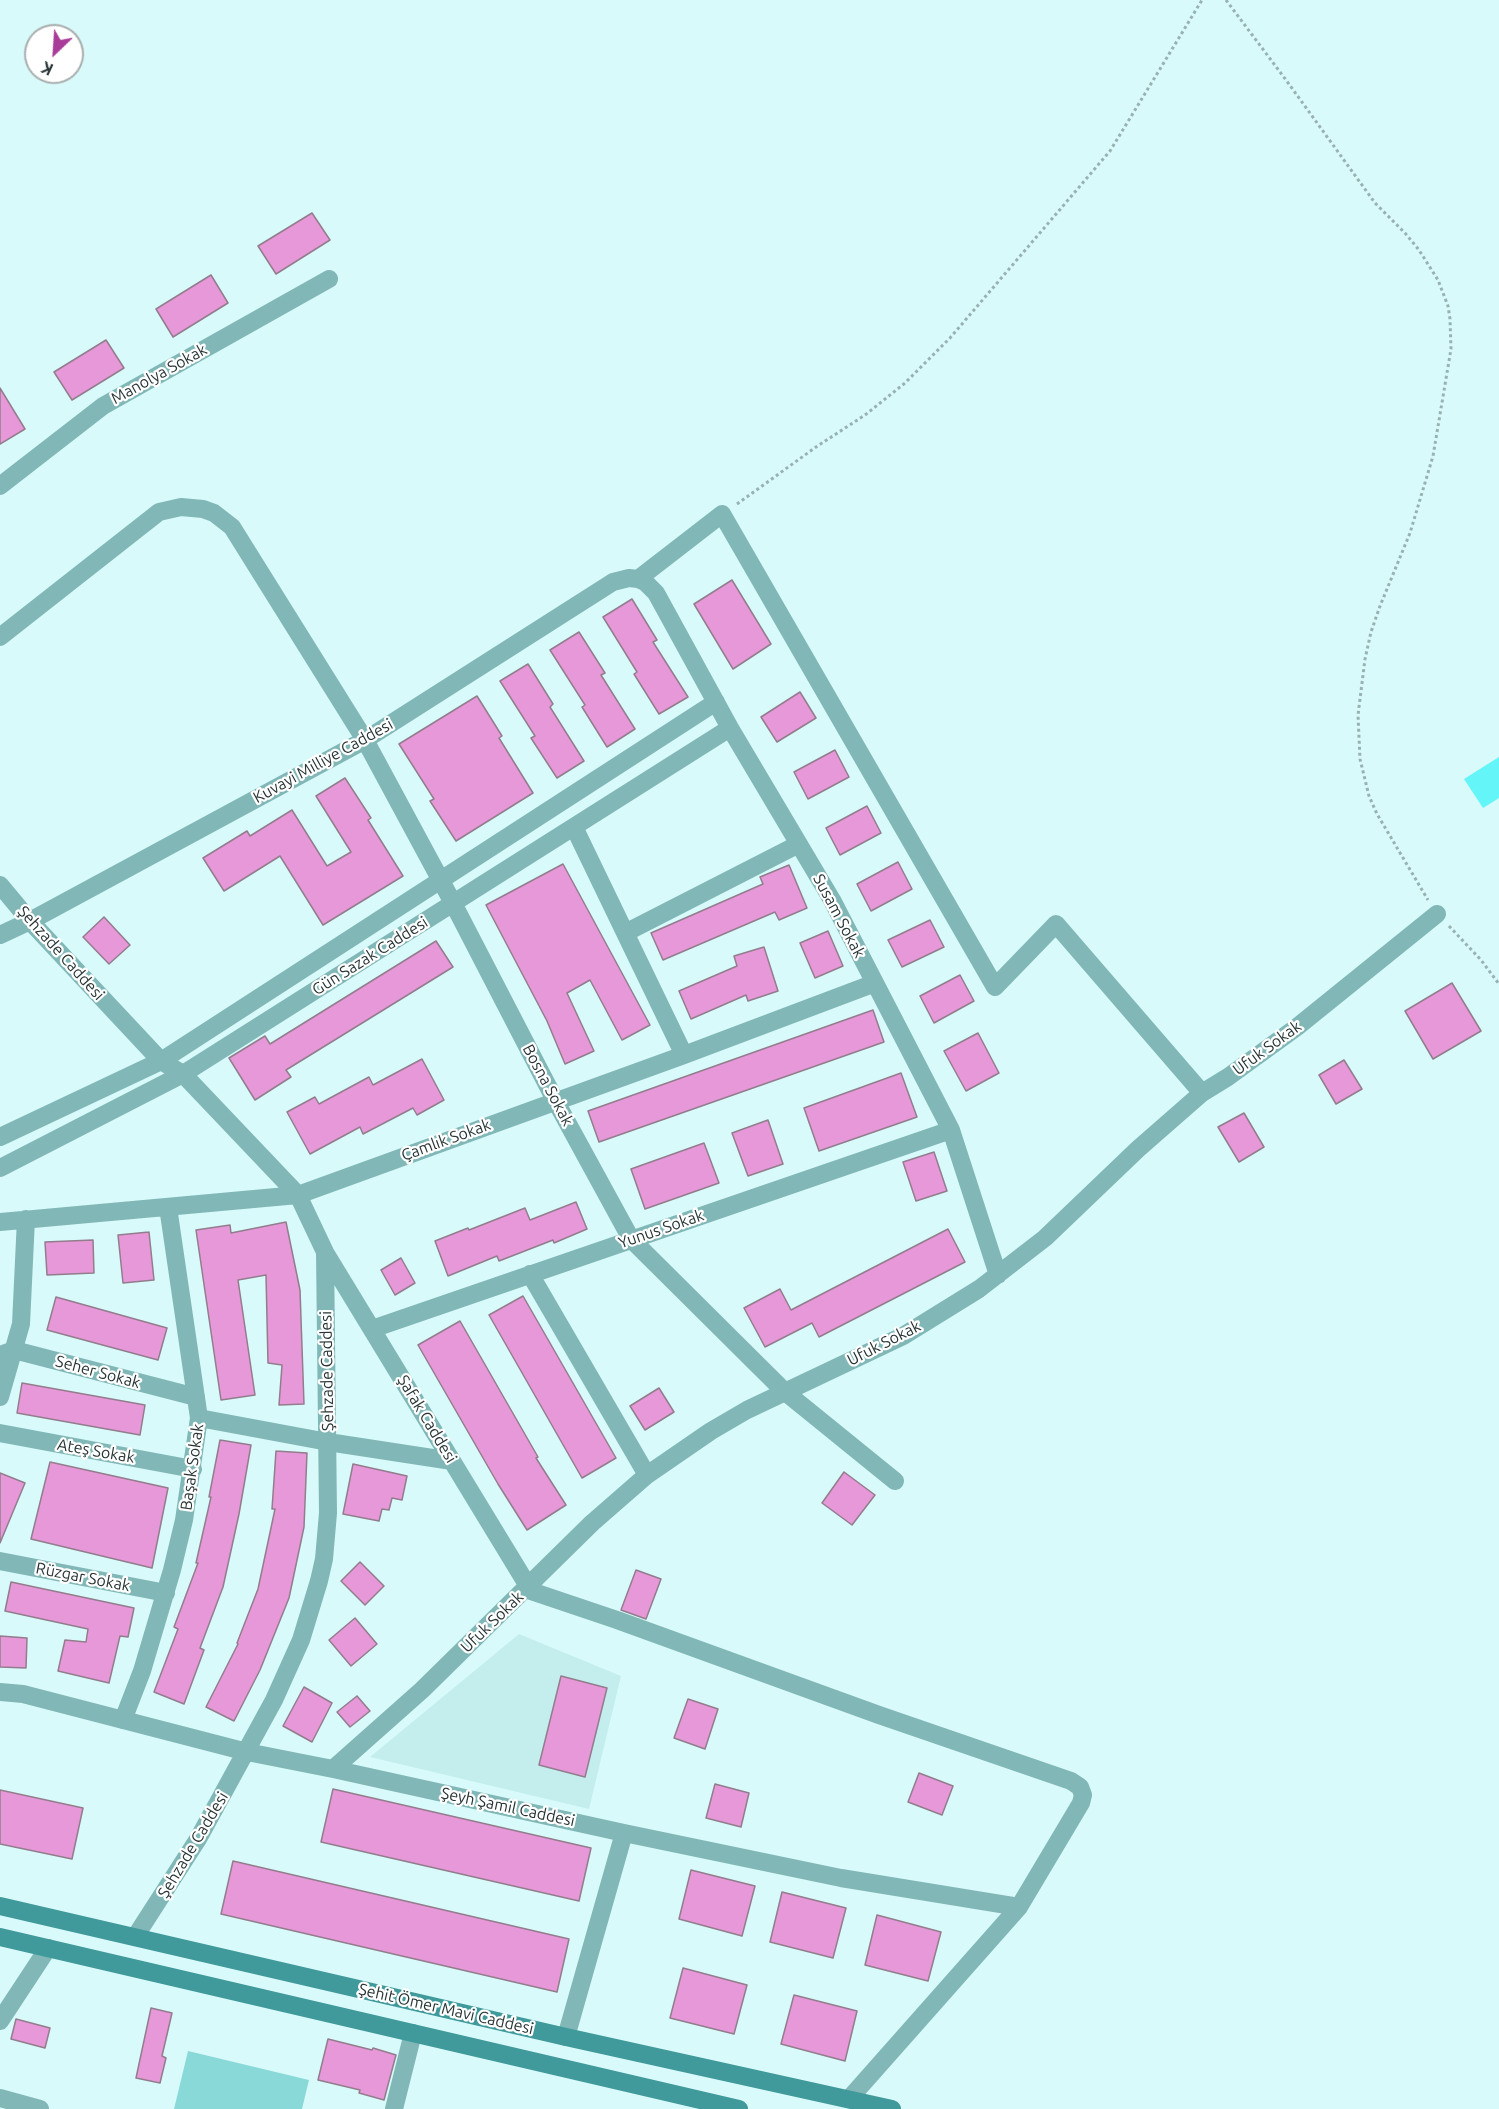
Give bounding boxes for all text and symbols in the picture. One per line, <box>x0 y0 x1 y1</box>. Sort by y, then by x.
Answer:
north arrow <box>24 24 84 84</box>
text: K <box>39 58 56 79</box>
street label: Manolya Sokak <box>108 340 210 408</box>
street label: Kuvayi Milliye Caddesi <box>250 715 396 807</box>
street label: Susam Sokak <box>809 871 869 961</box>
street label: Şehzade Caddesi <box>14 902 108 1004</box>
street label: Gün Sazak Caddesi <box>309 913 431 999</box>
street label: Ufuk Sokak <box>1229 1017 1305 1079</box>
street label: Bosna Sokak <box>518 1041 578 1129</box>
street label: Çamlık Sokak <box>399 1115 493 1165</box>
street label: Yunus Sokak <box>616 1205 706 1253</box>
street label: Şehzade Caddesi <box>316 1311 338 1431</box>
street label: Ufuk Sokak <box>844 1316 924 1370</box>
street label: Seher Sokak <box>53 1351 143 1393</box>
street label: Şafak Caddesi <box>393 1372 461 1466</box>
street label: Başak Sokak <box>176 1422 208 1512</box>
street label: Ateş Sokak <box>56 1435 136 1467</box>
street label: Rüzgar Sokak <box>34 1558 132 1596</box>
street label: Ufuk Sokak <box>457 1587 527 1657</box>
street label: Şeyh Şamil Caddesi <box>439 1783 577 1831</box>
street label: Şehzade Caddesi <box>154 1789 232 1901</box>
street label: Şehit Ömer Mavi Caddesi <box>357 1980 535 2038</box>

